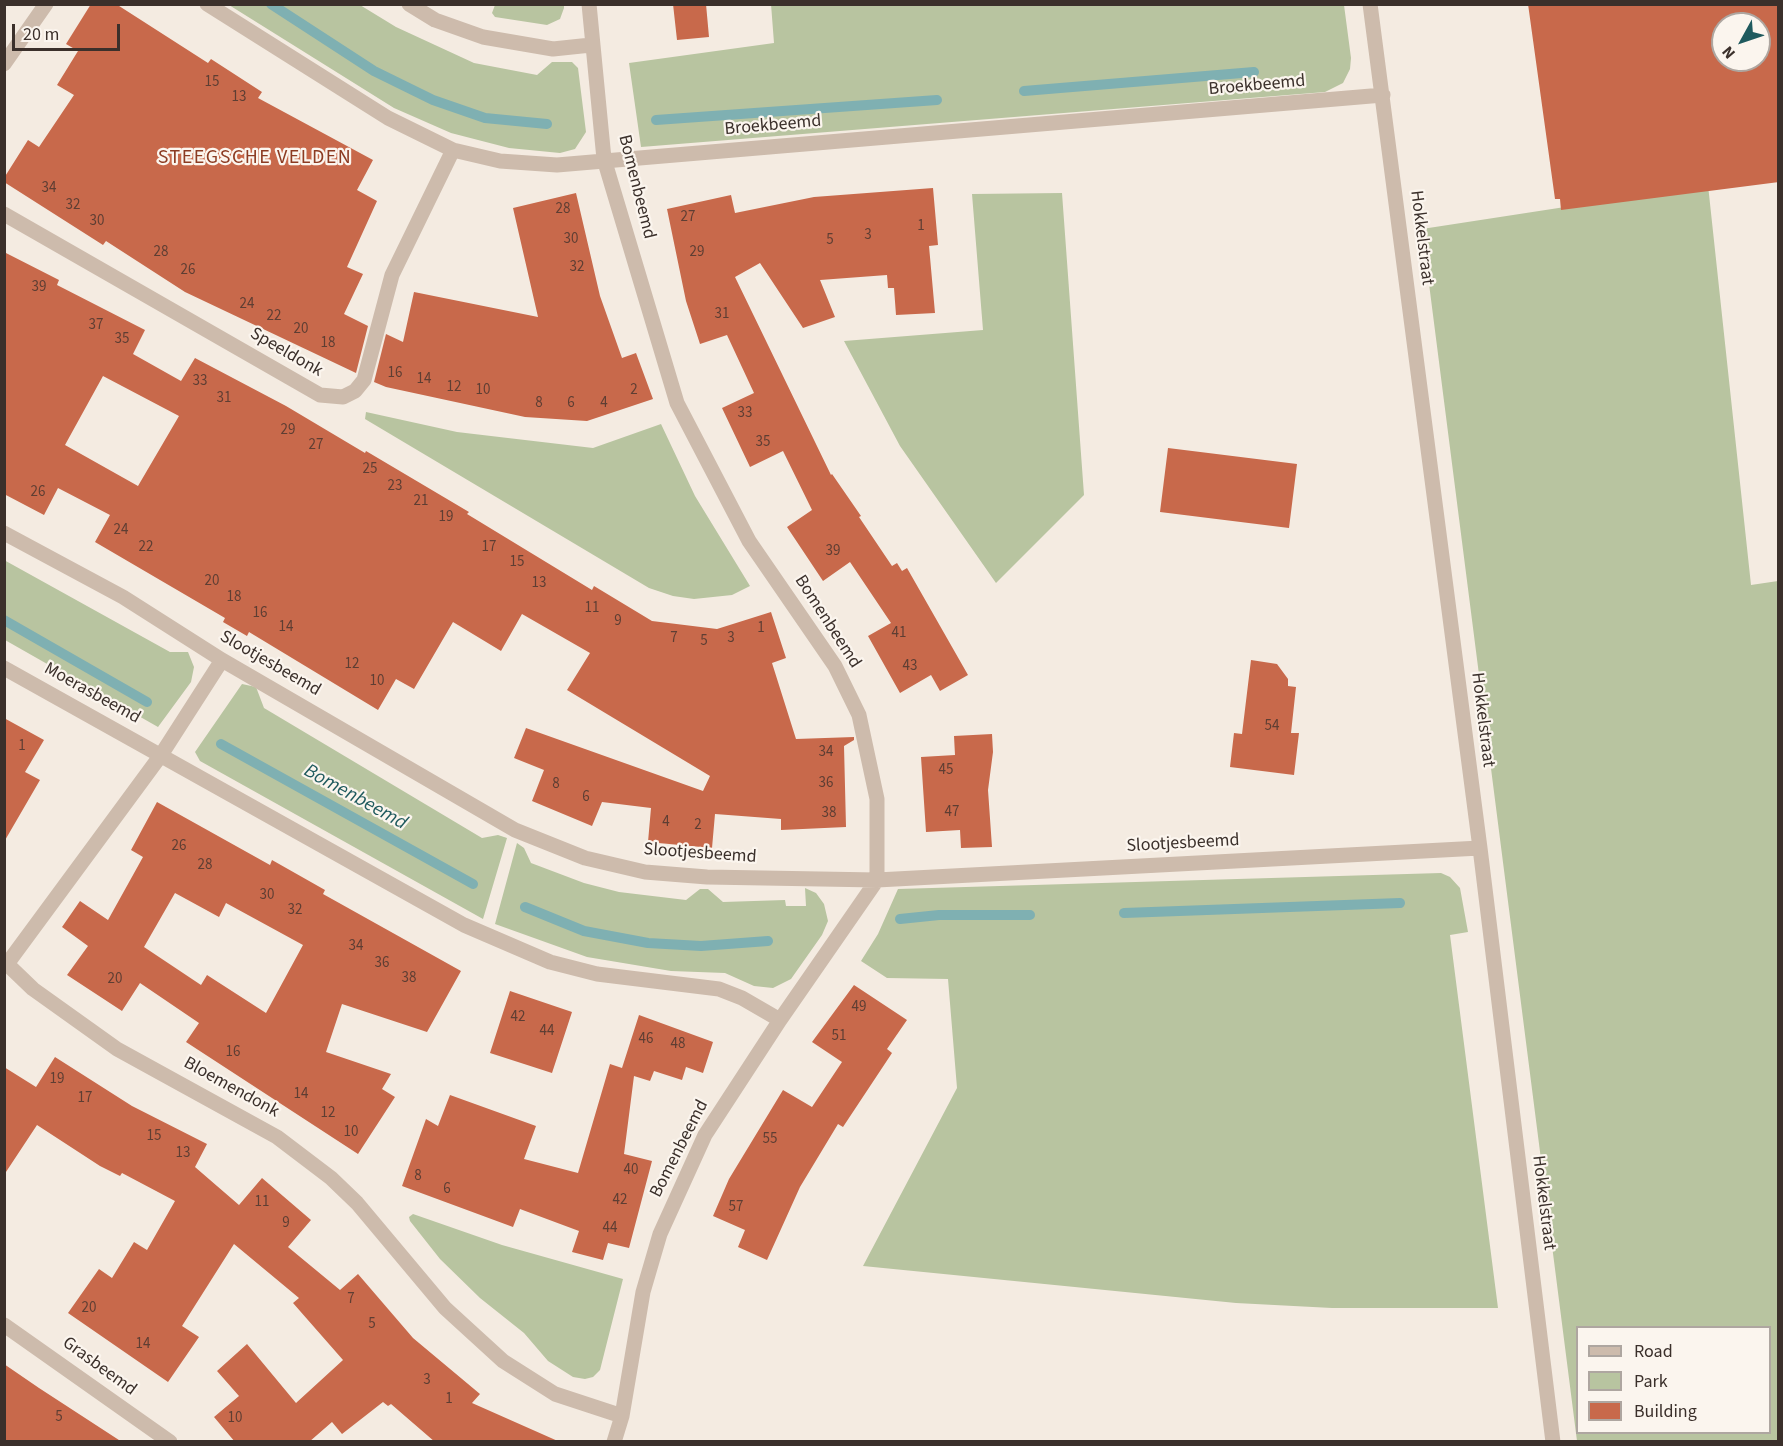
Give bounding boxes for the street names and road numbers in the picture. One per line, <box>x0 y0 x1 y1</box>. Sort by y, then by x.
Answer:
street label: Broekbeemd <box>1208 71 1306 101</box>
street label: Broekbeemd <box>724 111 822 141</box>
street label: Bomenbeemd <box>613 133 659 241</box>
street label: Hokkelstraat <box>1404 189 1438 287</box>
street label: Speeldonk <box>246 324 326 382</box>
street label: Bomenbeemd <box>789 571 865 673</box>
street label: Slootjesbeemd <box>216 626 324 702</box>
street label: Moerasbeemd <box>40 659 144 729</box>
street label: Hokkelstraat <box>1465 671 1499 769</box>
street label: Slootjesbeemd <box>1126 830 1240 858</box>
street label: Slootjesbeemd <box>643 839 757 869</box>
street label: Bloemendonk <box>179 1053 283 1123</box>
street label: Bomenbeemd <box>646 1097 714 1201</box>
street label: Hokkelstraat <box>1526 1154 1560 1252</box>
street label: Grasbeemd <box>58 1333 140 1401</box>

